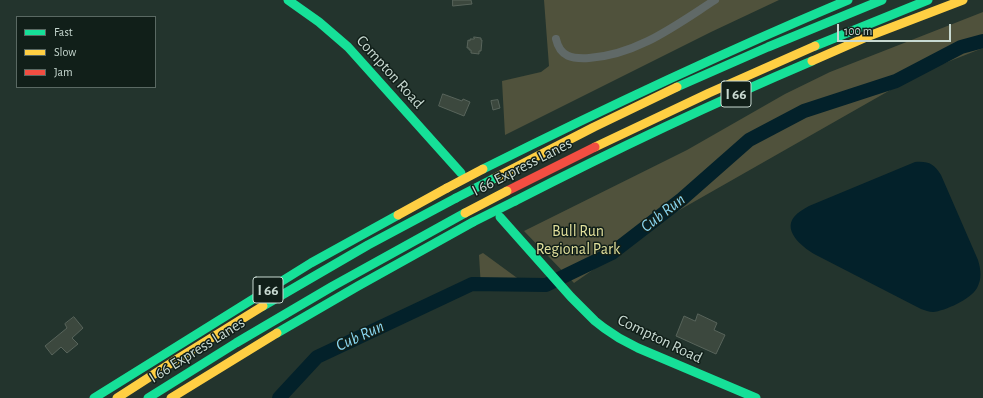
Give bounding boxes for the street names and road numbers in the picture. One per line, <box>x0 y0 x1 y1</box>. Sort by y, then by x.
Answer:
street label: Compton Road <box>352 31 428 113</box>
road number: I 66 <box>721 81 751 107</box>
street label: I 66 Express Lanes <box>469 134 575 200</box>
road number: I 66 <box>253 277 283 303</box>
street label: Compton Road <box>614 310 706 368</box>
street label: I 66 Express Lanes <box>145 313 249 387</box>

